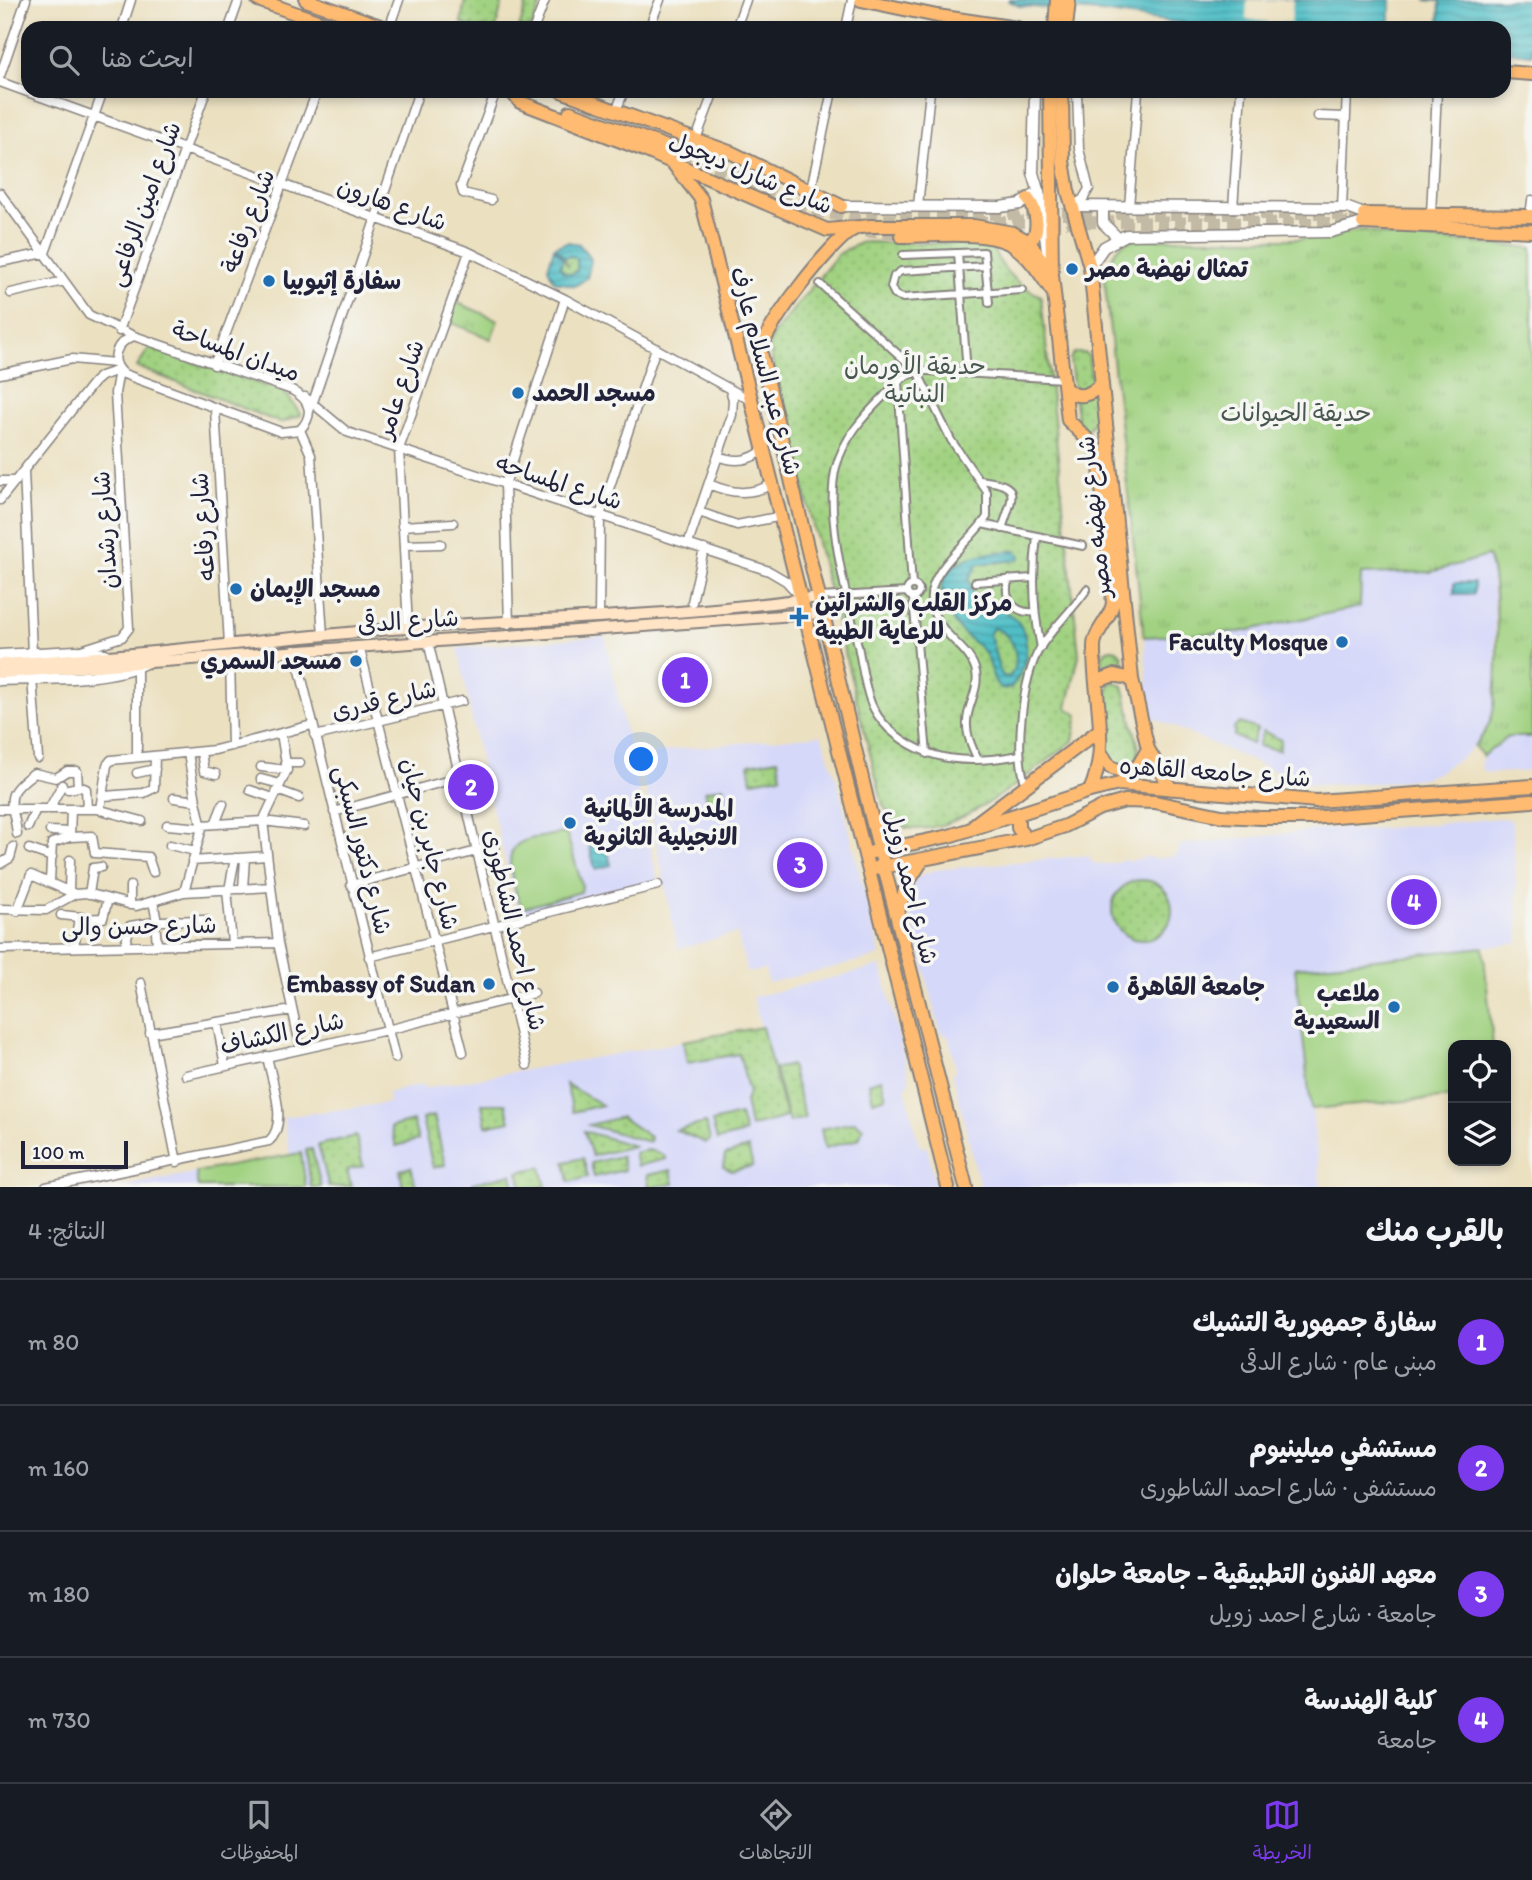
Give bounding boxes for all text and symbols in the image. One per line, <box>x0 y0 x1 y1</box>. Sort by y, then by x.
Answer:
search box <box>21 21 1511 98</box>
icon: search <box>45 41 83 79</box>
text: ابحث هنا <box>101 42 194 74</box>
street label: شارع امين الرفاعى <box>100 117 190 291</box>
street label: شارع شارل ديجول <box>664 125 837 223</box>
street label: شارع رفاعة <box>215 165 283 278</box>
street label: شارع هارون <box>333 170 451 239</box>
place label: تمثال نهضة مصر <box>1084 254 1249 283</box>
marker: تمثال نهضة مصر <box>1064 261 1080 277</box>
street label: شارع عبد السلام عارف <box>721 263 808 479</box>
place label: سفارة إثيوبيا <box>283 266 401 296</box>
marker: سفارة إثيوبيا <box>261 273 277 289</box>
street label: ميدان المساحة <box>168 314 304 387</box>
street label: شارع عامر <box>369 336 433 445</box>
park label: حديقة الأورمان النباتية <box>844 349 986 408</box>
place label: مسجد الحمد <box>532 378 656 407</box>
marker: مسجد الحمد <box>510 385 526 401</box>
park label: حديقة الحيوانات <box>1220 398 1372 427</box>
street label: شارع نهضه مصر <box>1071 434 1120 601</box>
street label: شارع المساحه <box>491 447 626 518</box>
street label: شارع رشدان <box>86 470 126 590</box>
street label: شارع رفاعه <box>184 471 224 583</box>
place label: مسجد الإيمان <box>250 574 381 605</box>
marker: مسجد الإيمان <box>228 581 244 597</box>
place label: مركز القلب والشرائين للرعاية الطبية <box>815 588 1013 645</box>
street label: شارع الدقى <box>356 602 460 642</box>
marker: مركز القلب والشرائين للرعاية الطبية <box>789 607 809 627</box>
place label: Faculty Mosque <box>1168 627 1328 657</box>
marker: Faculty Mosque <box>1334 634 1350 650</box>
place label: مسجد السمري <box>200 646 342 679</box>
marker: مسجد السمري <box>348 653 364 669</box>
pin: 1 <box>662 654 708 706</box>
street label: شارع قدرى <box>329 673 440 729</box>
your location <box>624 742 658 776</box>
street label: شارع جامعه القاهره <box>1118 750 1312 796</box>
street label: شارع جابر بن حيان <box>392 755 466 934</box>
pin: 2 <box>448 761 494 813</box>
street label: شارع دكتور السبكى <box>326 762 399 938</box>
place label: المدرسة الألمانية الانجيلية الثانوية <box>584 792 738 853</box>
street label: شارع احمد زويل <box>875 806 945 968</box>
marker: المدرسة الألمانية الانجيلية الثانوية <box>562 815 578 831</box>
street label: شارع احمد الشاطورى <box>475 826 553 1034</box>
pin: 3 <box>777 839 823 891</box>
pin: 4 <box>1391 876 1437 928</box>
street label: شارع حسن والى <box>61 910 217 944</box>
place label: Embassy of Sudan <box>286 969 475 999</box>
place label: جامعة القاهرة <box>1127 972 1265 1001</box>
marker: Embassy of Sudan <box>481 976 497 992</box>
place label: ملاعب السعيدية <box>1294 978 1380 1035</box>
marker: جامعة القاهرة <box>1105 979 1121 995</box>
marker: ملاعب السعيدية <box>1386 999 1402 1015</box>
street label: شارع الكشاف <box>217 1005 347 1063</box>
map controls <box>1448 1040 1511 1166</box>
button: locate <box>1448 1040 1511 1103</box>
button: layers <box>1448 1103 1511 1166</box>
scale bar <box>21 1138 128 1170</box>
text: 100 m <box>32 1141 84 1164</box>
text: بالقرب منك <box>1366 1212 1504 1249</box>
text: النتائج: 4 <box>28 1217 106 1245</box>
text: سفارة جمهورية التشيك <box>1193 1306 1437 1338</box>
text: 80 m <box>28 1328 79 1356</box>
text: 1 <box>1476 1328 1486 1356</box>
text: مبنى عام · شارع الدقى <box>1240 1348 1437 1376</box>
text: مستشفي ميلينيوم <box>1249 1432 1437 1464</box>
text: 160 m <box>28 1454 90 1482</box>
text: 2 <box>1475 1454 1487 1482</box>
text: مستشفى · شارع احمد الشاطورى <box>1140 1474 1437 1502</box>
text: معهد الفنون التطبيقية - جامعة حلوان <box>1055 1558 1437 1590</box>
text: 180 m <box>28 1580 90 1608</box>
text: 3 <box>1475 1580 1487 1608</box>
text: جامعة · شارع احمد زويل <box>1209 1600 1437 1628</box>
text: كلية الهندسة <box>1304 1684 1437 1716</box>
text: 730 m <box>28 1706 91 1734</box>
text: 4 <box>1474 1706 1488 1734</box>
text: جامعة <box>1377 1726 1437 1754</box>
tab: المحفوظات <box>220 1796 298 1869</box>
tab: الاتجاهات <box>739 1796 812 1869</box>
tab: الخريطة <box>1253 1796 1312 1869</box>

